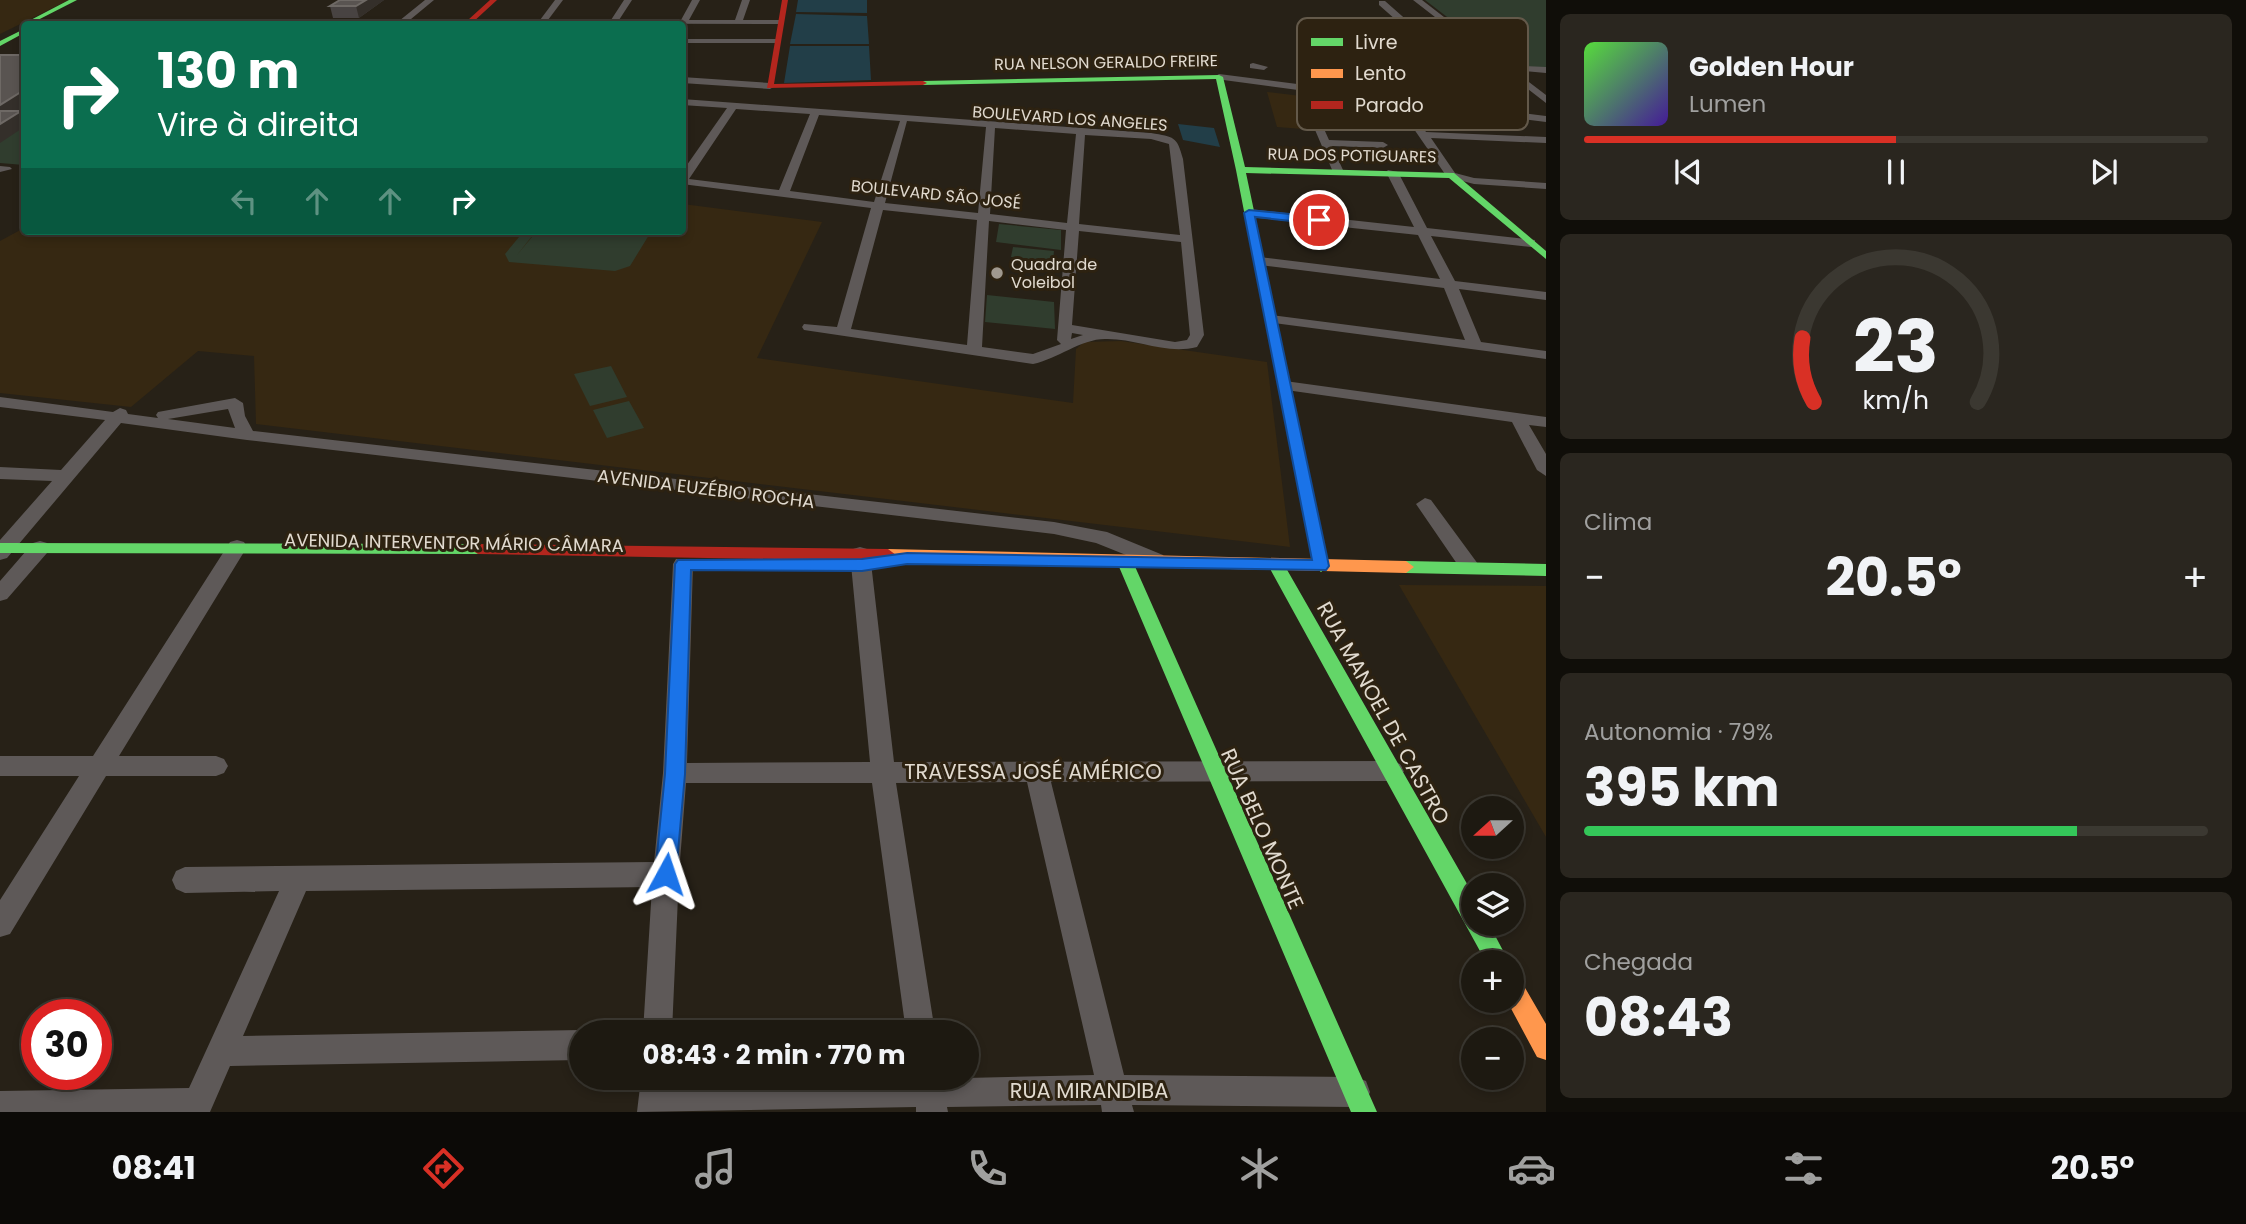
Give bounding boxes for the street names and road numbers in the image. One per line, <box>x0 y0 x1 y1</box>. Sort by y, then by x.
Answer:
street label: RUA NELSON GERALDO FREIRE <box>994 49 1218 76</box>
street label: BOULEVARD LOS ANGELES <box>972 100 1168 137</box>
street label: RUA DOS POTIGUARES <box>1267 143 1437 168</box>
street label: BOULEVARD SÃO JOSÉ <box>850 174 1022 215</box>
street label: AVENIDA EUZÉBIO ROCHA <box>596 463 816 514</box>
street label: AVENIDA INTERVENTOR MÁRIO CÂMARA <box>284 527 624 558</box>
street label: RUA MANOEL DE CASTRO <box>1310 596 1457 829</box>
street label: RUA BELO MONTE <box>1214 744 1311 914</box>
street label: TRAVESSA JOSÉ AMÉRICO <box>904 757 1162 786</box>
street label: RUA MIRANDIBA <box>1010 1076 1168 1105</box>

